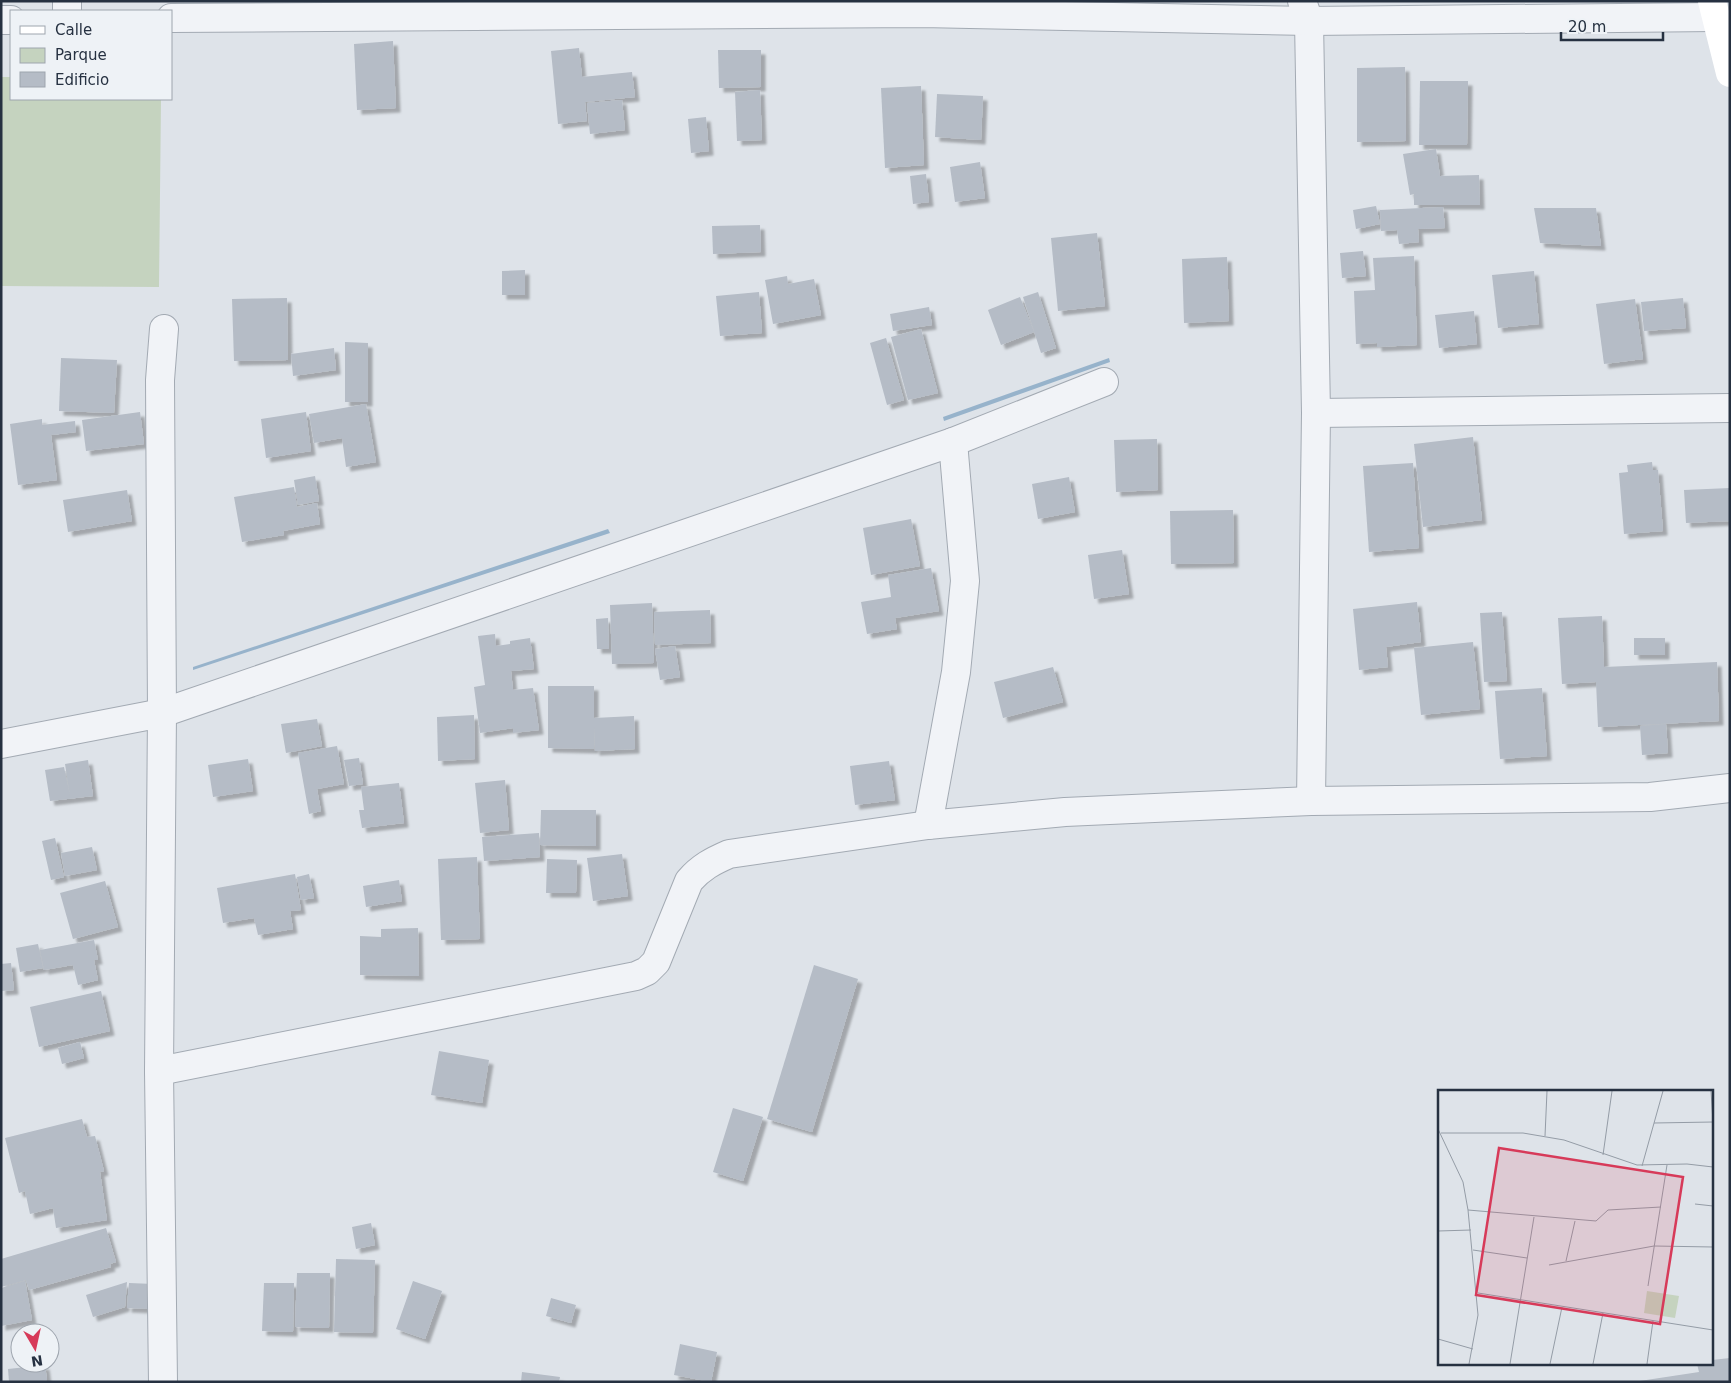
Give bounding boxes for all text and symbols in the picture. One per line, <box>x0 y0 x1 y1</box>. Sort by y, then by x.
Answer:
legend <box>10 10 172 100</box>
scale bar <box>1561 10 1664 42</box>
text: 20 m <box>1568 18 1606 36</box>
text: Calle <box>55 21 92 39</box>
text: Parque <box>55 46 107 64</box>
text: Edificio <box>55 71 109 89</box>
inset map <box>1438 1090 1714 1366</box>
north arrow <box>10 1323 60 1373</box>
text: N <box>30 1352 44 1370</box>

